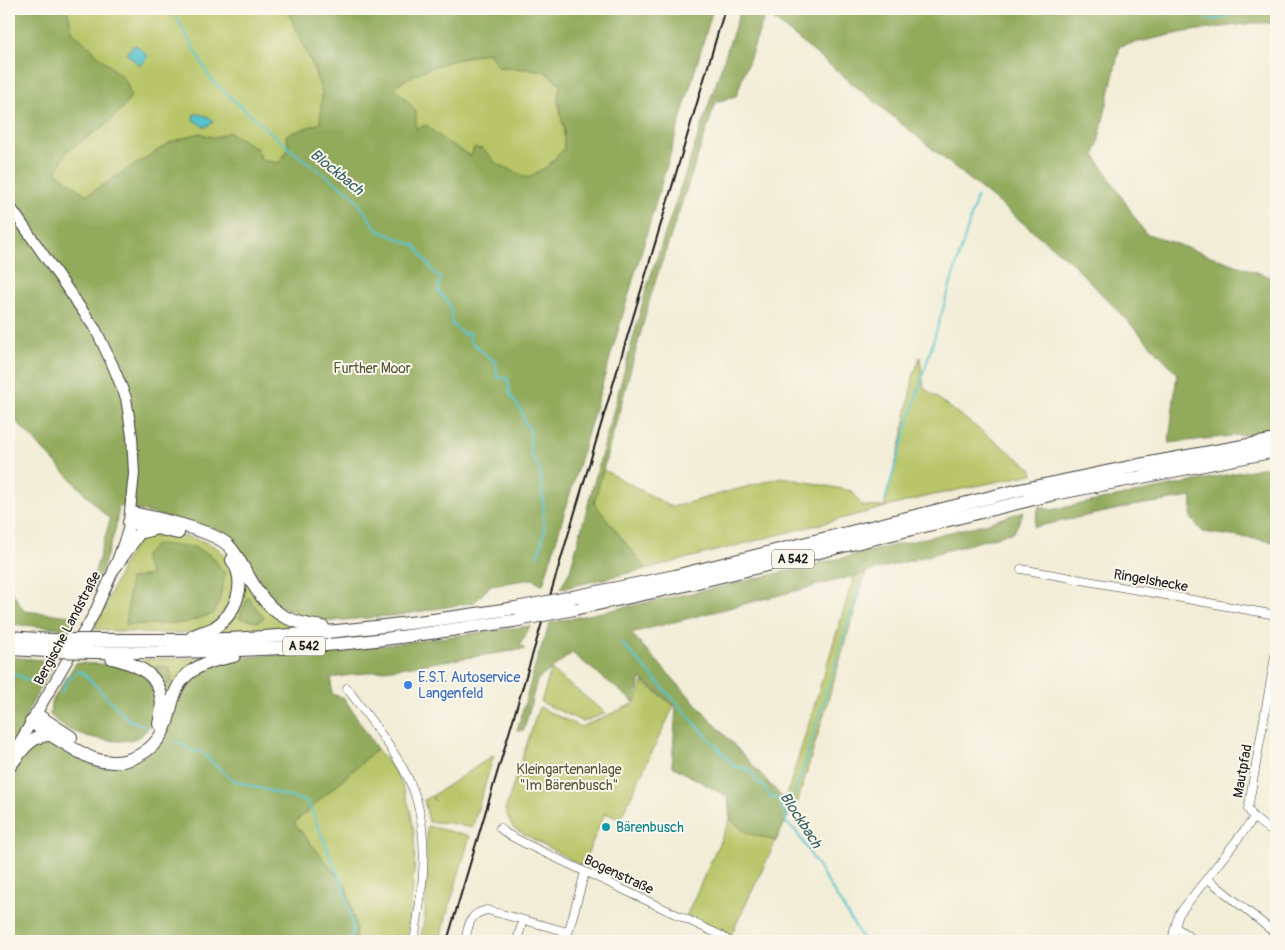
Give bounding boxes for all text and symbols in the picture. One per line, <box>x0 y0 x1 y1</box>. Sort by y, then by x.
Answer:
water label: Blockbach <box>306 145 368 200</box>
park label: Further Moor <box>333 360 411 377</box>
road number: A 542 <box>772 550 814 568</box>
street label: Ringelshecke <box>1112 566 1190 595</box>
street label: Bergische Landstraße <box>30 569 105 688</box>
road number: A 542 <box>283 636 325 656</box>
place label: E.S.T. Autoservice Langenfeld <box>418 669 520 702</box>
marker: E.S.T. Autoservice Langenfeld <box>402 679 414 691</box>
street label: Mautpfad <box>1229 743 1256 799</box>
park label: Kleingartenanlage "Im Bärenbusch" <box>516 761 622 794</box>
water label: Blockbach <box>775 789 826 853</box>
place label: Bärenbusch <box>616 819 684 836</box>
marker: Bärenbusch <box>600 821 612 833</box>
street label: Bogenstraße <box>581 851 656 898</box>

